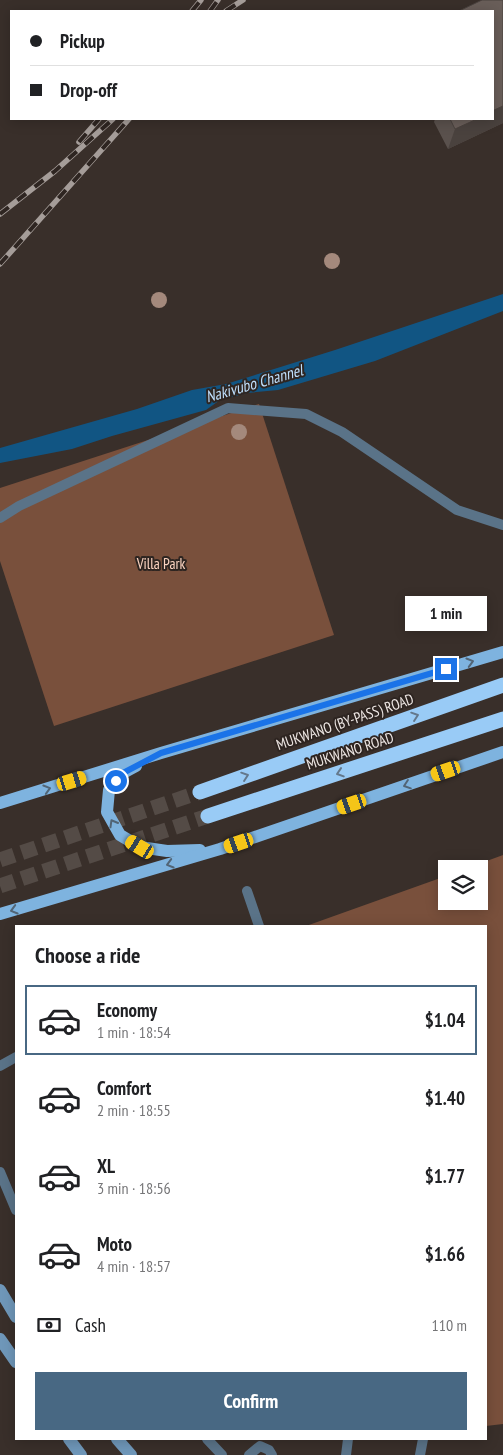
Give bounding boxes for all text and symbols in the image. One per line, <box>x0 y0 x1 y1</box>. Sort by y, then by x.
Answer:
text: Pickup <box>60 29 105 53</box>
text: Drop-off <box>60 78 117 102</box>
water label: Nakivubo Channel <box>203 359 306 406</box>
park label: Villa Park <box>136 554 186 573</box>
callout: 1 min <box>405 596 487 632</box>
text: 1 min <box>430 603 462 623</box>
one-way arrow <box>466 657 474 667</box>
route end <box>435 658 457 680</box>
street label: MUKWANO (BY-PASS) ROAD <box>274 689 416 754</box>
one-way arrow <box>411 712 419 722</box>
street label: MUKWANO ROAD <box>304 727 396 774</box>
car <box>429 759 462 783</box>
one-way arrow <box>337 767 345 777</box>
car <box>55 769 88 793</box>
route start <box>105 770 127 792</box>
one-way arrow <box>241 772 249 782</box>
one-way arrow <box>404 779 412 789</box>
one-way arrow <box>42 784 50 794</box>
car <box>335 792 368 816</box>
one-way arrow <box>109 819 119 828</box>
car <box>222 831 255 855</box>
car <box>123 833 156 861</box>
one-way arrow <box>166 858 175 869</box>
map controls <box>438 860 488 910</box>
button: layers <box>438 860 488 910</box>
one-way arrow <box>11 905 19 915</box>
text: Choose a ride <box>35 941 140 969</box>
icon: car <box>37 998 82 1043</box>
text: Economy <box>97 998 157 1022</box>
text: $1.04 <box>425 1008 465 1032</box>
text: 1 min · 18:54 <box>97 1022 171 1042</box>
icon: car <box>37 1076 82 1121</box>
text: Comfort <box>97 1076 151 1100</box>
text: $1.40 <box>425 1086 465 1110</box>
text: 2 min · 18:55 <box>97 1100 171 1120</box>
icon: car <box>37 1154 82 1199</box>
text: XL <box>97 1154 115 1178</box>
text: $1.77 <box>425 1164 465 1188</box>
text: 3 min · 18:56 <box>97 1178 171 1198</box>
icon: car <box>37 1232 82 1277</box>
text: Moto <box>97 1232 132 1256</box>
text: $1.66 <box>425 1242 465 1266</box>
text: 4 min · 18:57 <box>97 1256 171 1276</box>
icon: cash <box>35 1311 63 1339</box>
text: Cash <box>75 1313 106 1337</box>
text: 110 m <box>432 1315 467 1335</box>
button: Confirm <box>35 1372 467 1430</box>

